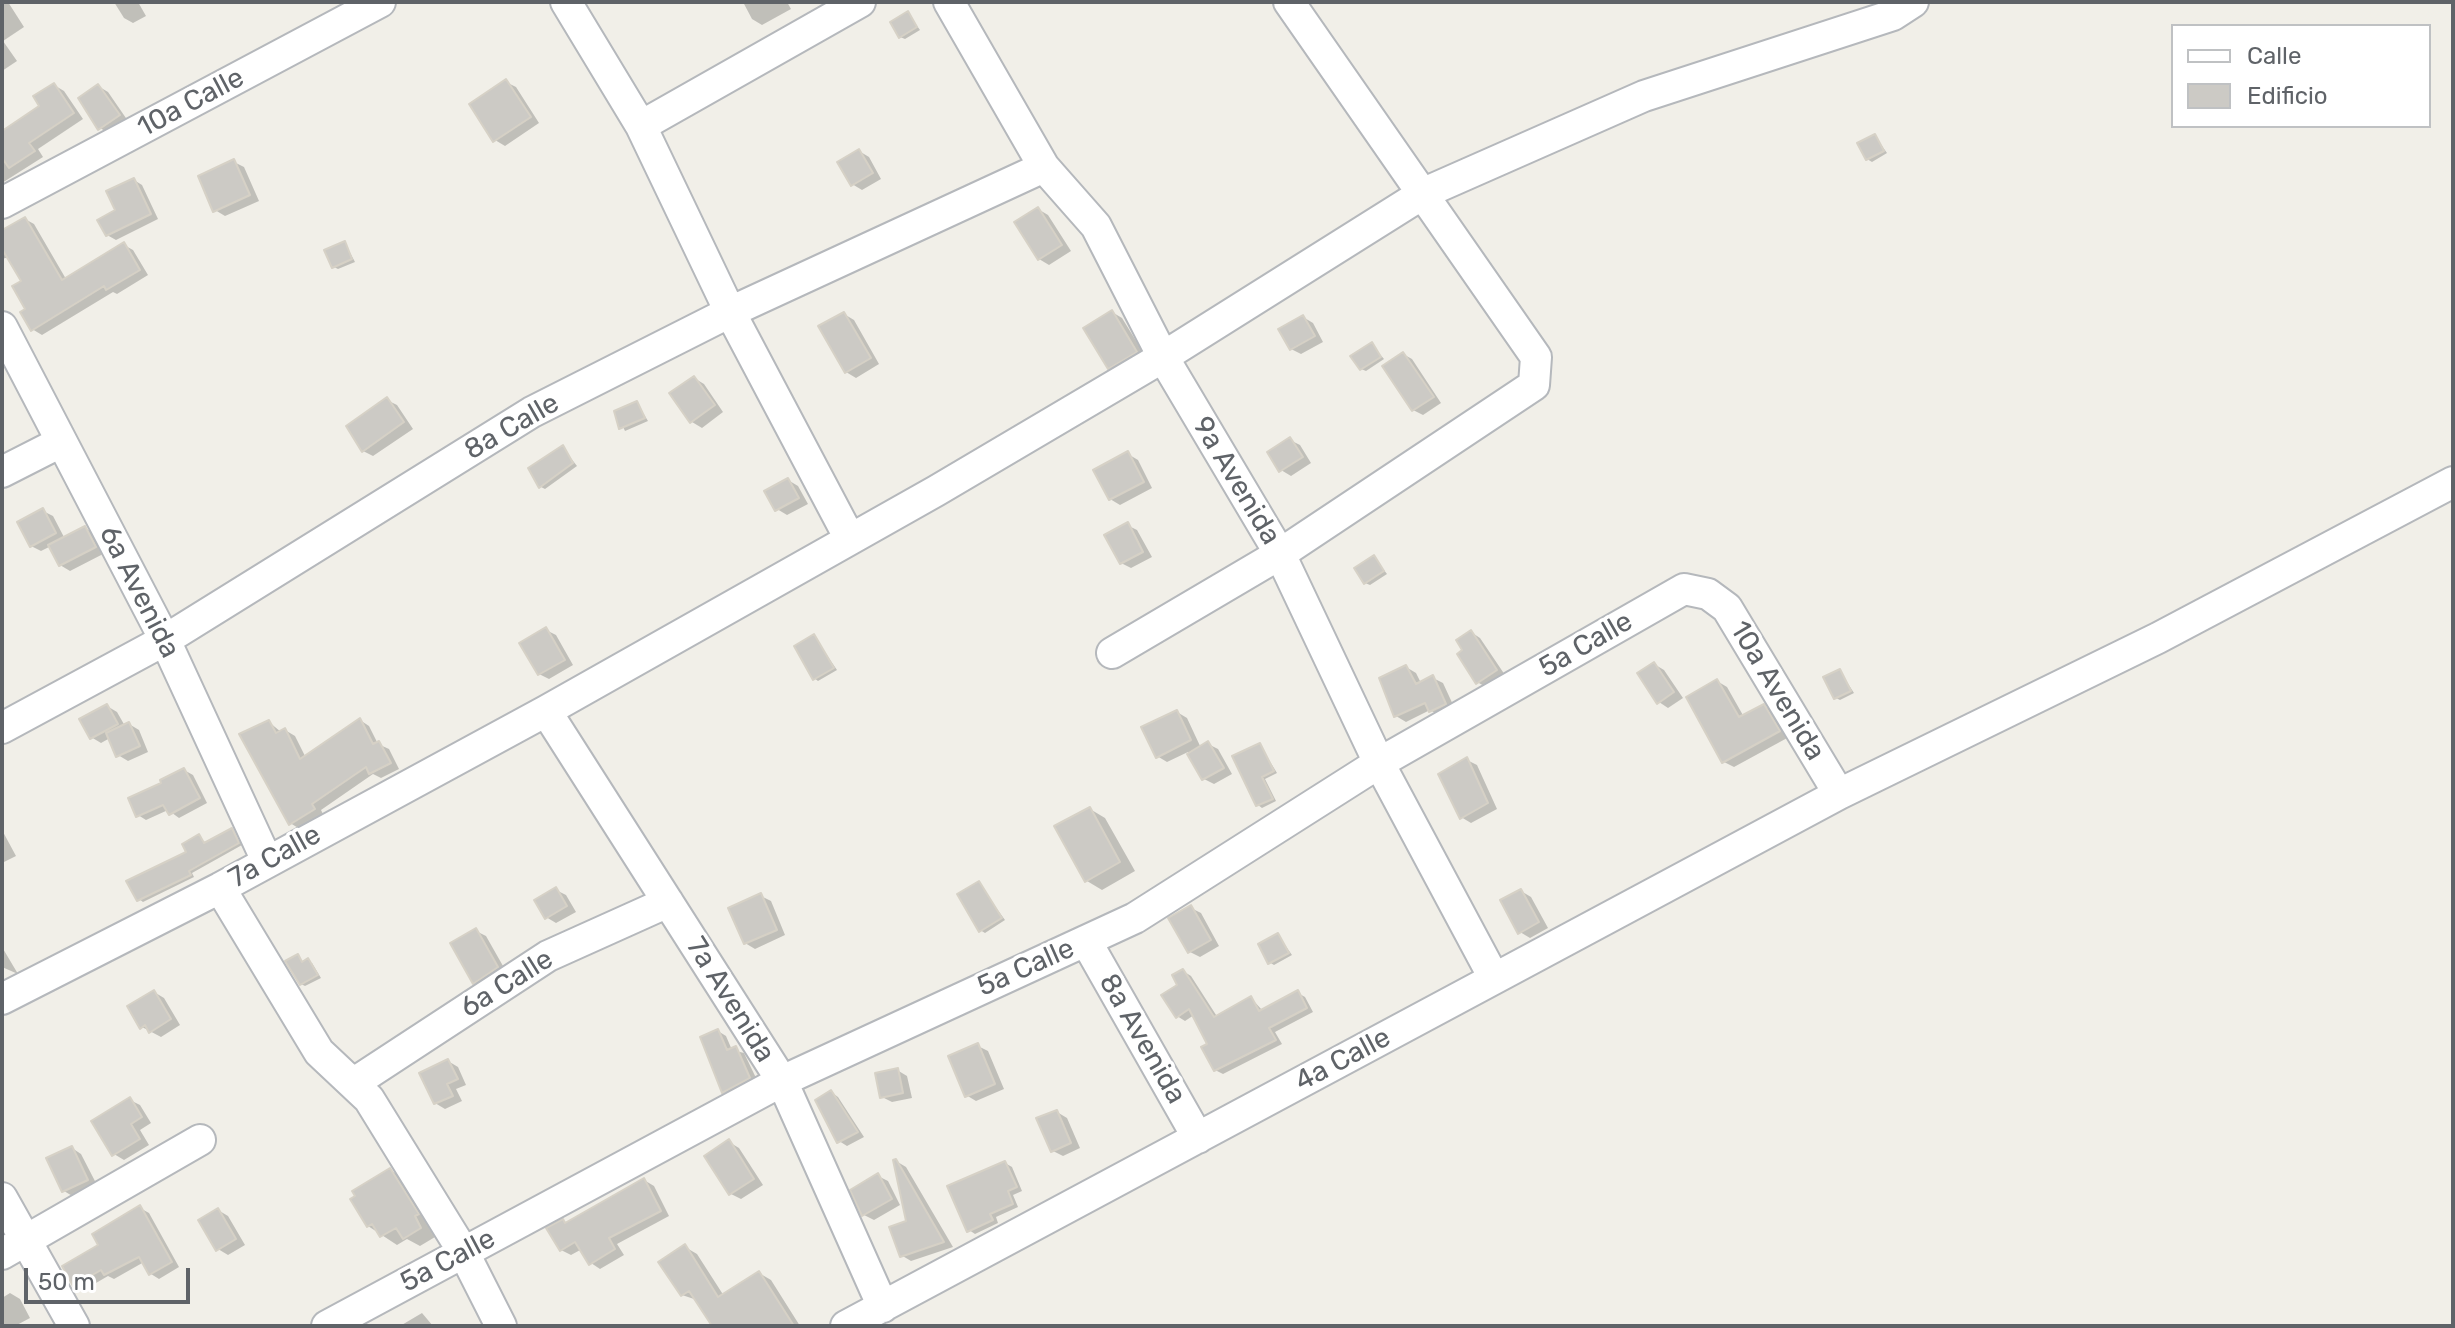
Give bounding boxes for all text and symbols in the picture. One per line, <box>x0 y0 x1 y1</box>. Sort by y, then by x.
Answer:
legend <box>2171 24 2431 128</box>
text: Calle <box>2247 42 2301 70</box>
street label: 10a Calle <box>132 61 250 145</box>
text: Edificio <box>2247 82 2328 110</box>
street label: 8a Calle <box>459 387 565 467</box>
street label: 9a Avenida <box>1185 411 1287 551</box>
street label: 6a Avenida <box>91 520 187 664</box>
street label: 5a Calle <box>1533 605 1639 685</box>
street label: 10a Avenida <box>1722 615 1832 767</box>
street label: 7a Calle <box>223 818 327 896</box>
street label: 7a Avenida <box>678 931 782 1069</box>
street label: 5a Calle <box>972 932 1080 1004</box>
street label: 6a Calle <box>455 943 559 1025</box>
street label: 8a Avenida <box>1091 968 1193 1110</box>
street label: 4a Calle <box>1290 1021 1396 1099</box>
street label: 5a Calle <box>395 1222 501 1300</box>
scale bar <box>28 1252 194 1302</box>
text: 50 m <box>38 1268 95 1296</box>

